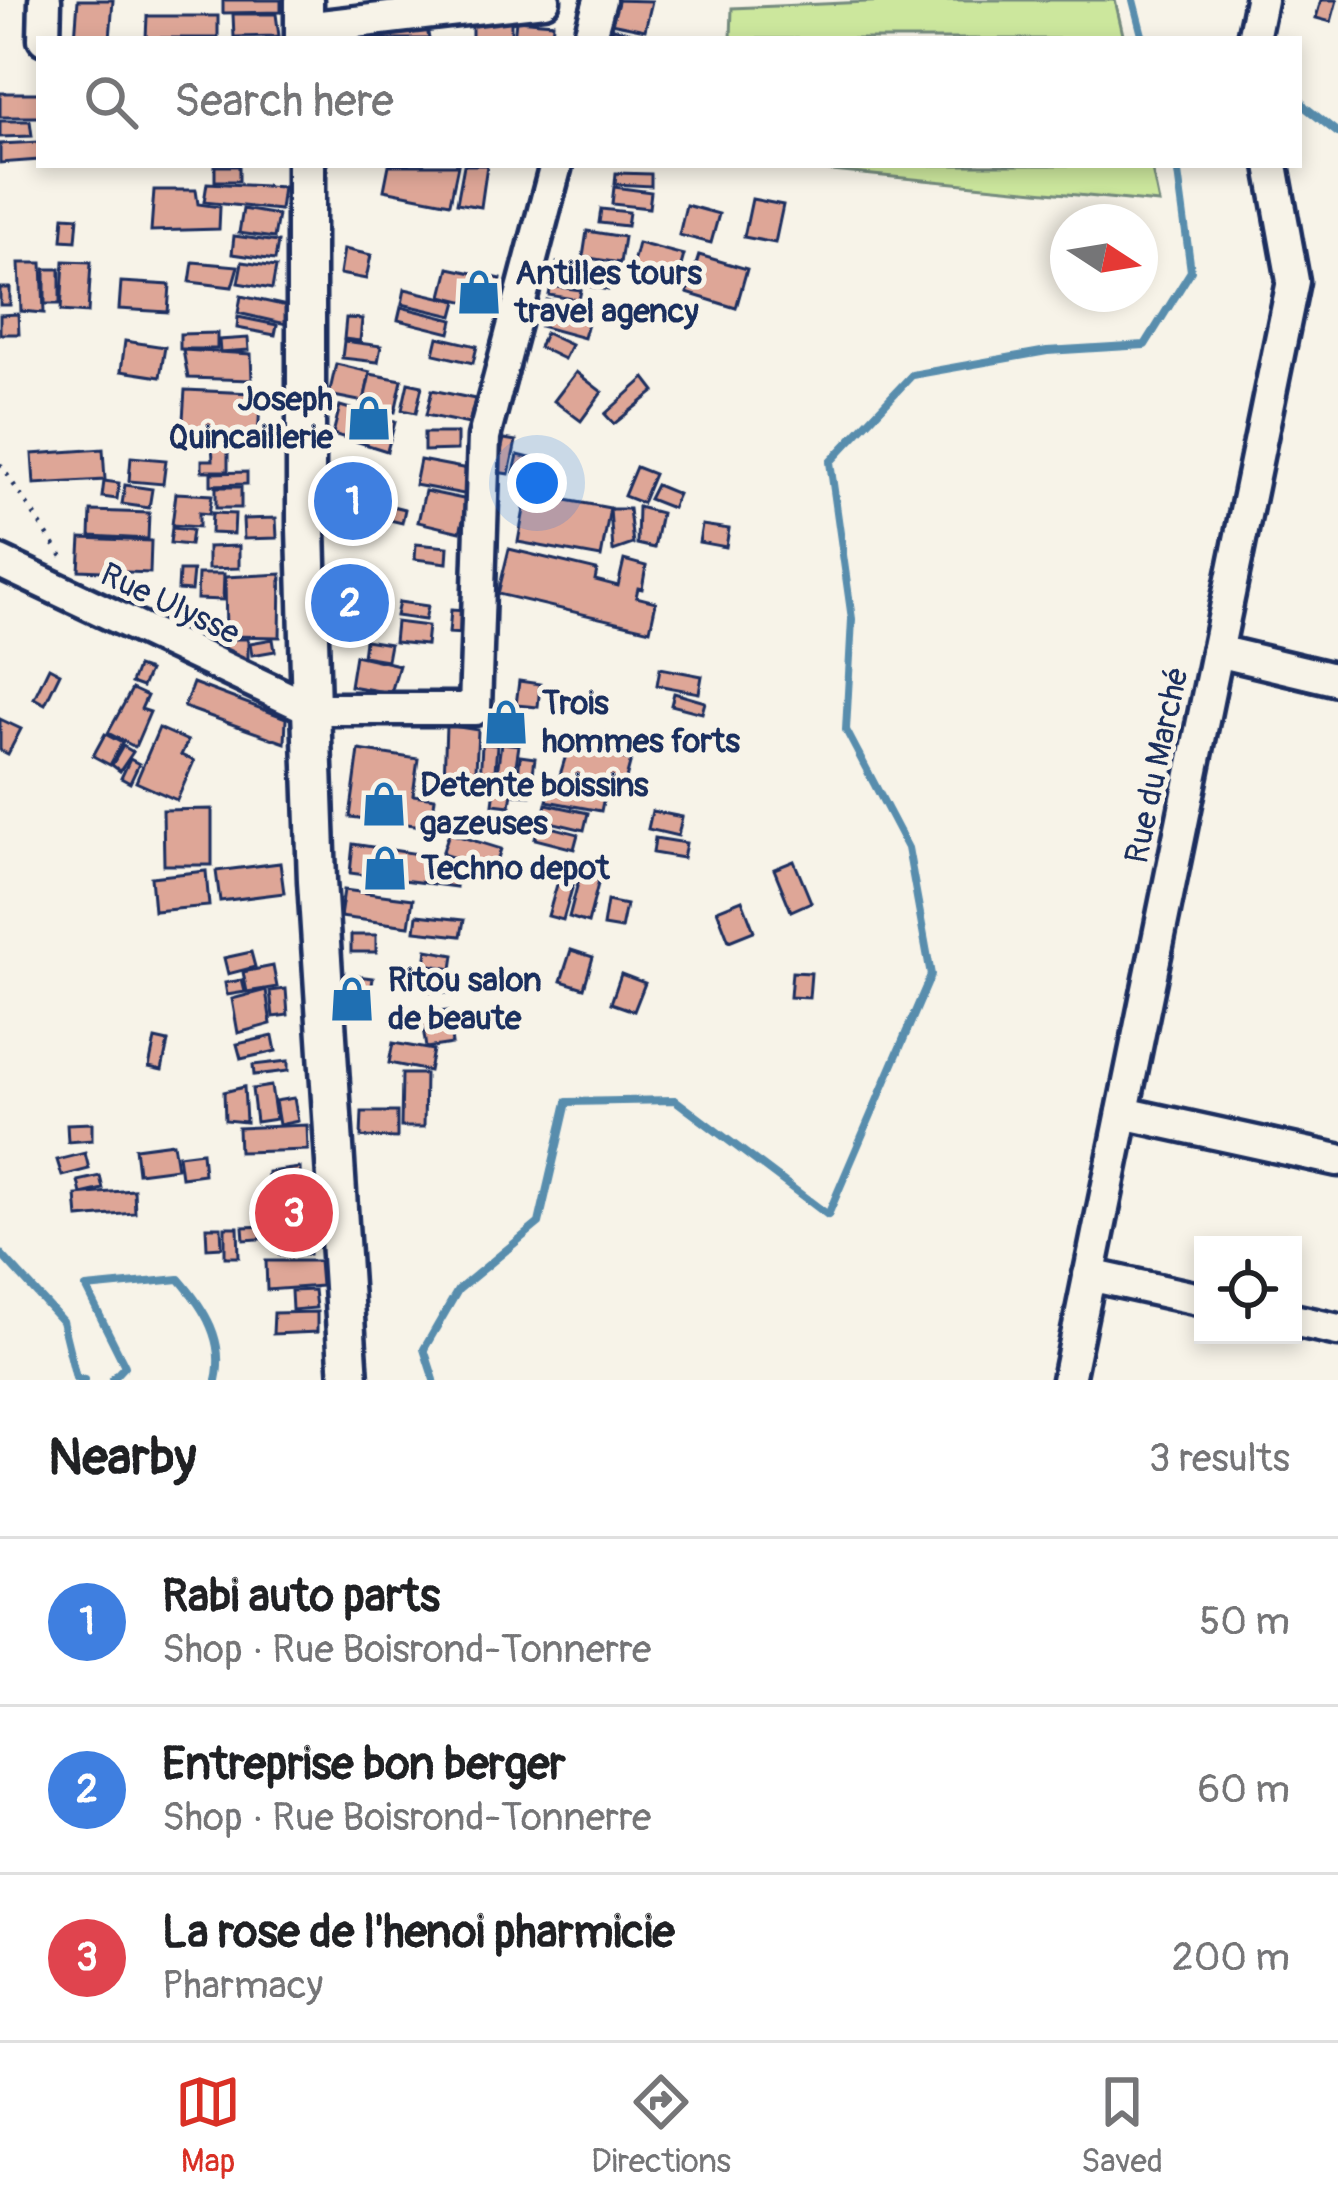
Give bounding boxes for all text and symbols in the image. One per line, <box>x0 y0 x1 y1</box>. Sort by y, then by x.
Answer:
search box <box>36 36 1302 168</box>
icon: search <box>78 69 144 135</box>
text: Search here <box>174 74 394 130</box>
north arrow <box>1050 204 1158 312</box>
place label: Antilles tours travel agency <box>513 253 702 332</box>
shop icon: Antilles tours travel agency <box>454 267 504 317</box>
place label: Joseph Quincaillerie <box>168 379 334 458</box>
shop icon: Joseph Quincaillerie <box>344 393 394 443</box>
your location <box>507 453 567 513</box>
pin: 1 <box>314 456 392 546</box>
street label: Rue Ulysse <box>94 554 246 654</box>
pin: 2 <box>311 558 389 648</box>
street label: Rue du Marché <box>1116 663 1198 867</box>
place label: Trois hommes forts <box>541 683 740 762</box>
shop icon: Trois hommes forts <box>481 697 531 747</box>
place label: Detente boissins gazeuses <box>420 765 649 844</box>
shop icon: Detente boissins gazeuses <box>359 779 409 829</box>
shop icon: Techno depot <box>360 843 410 893</box>
place label: Techno depot <box>420 848 610 889</box>
place label: Ritou salon de beaute <box>388 960 542 1039</box>
shop icon: Ritou salon de beaute <box>327 974 377 1024</box>
pin: 3 <box>255 1168 333 1258</box>
map controls <box>1194 1236 1302 1344</box>
button: locate <box>1194 1236 1302 1344</box>
text: Nearby <box>48 1426 196 1490</box>
text: 3 results <box>1149 1434 1290 1483</box>
text: Rabi auto parts <box>162 1569 440 1625</box>
text: 1 <box>79 1597 95 1646</box>
text: 50 m <box>1199 1597 1290 1646</box>
text: Shop · Rue Boisrond-Tonnerre <box>162 1625 651 1674</box>
text: Entreprise bon berger <box>162 1737 566 1793</box>
text: 2 <box>76 1765 98 1814</box>
text: 60 m <box>1198 1765 1290 1814</box>
text: Shop · Rue Boisrond-Tonnerre <box>162 1793 651 1842</box>
text: La rose de l'henoi pharmicie <box>162 1905 675 1961</box>
text: 3 <box>76 1933 98 1982</box>
text: 200 m <box>1172 1933 1290 1982</box>
text: Pharmacy <box>162 1961 323 2010</box>
tab: Map <box>175 2069 241 2182</box>
tab: Directions <box>591 2069 731 2182</box>
tab: Saved <box>1081 2069 1163 2182</box>

